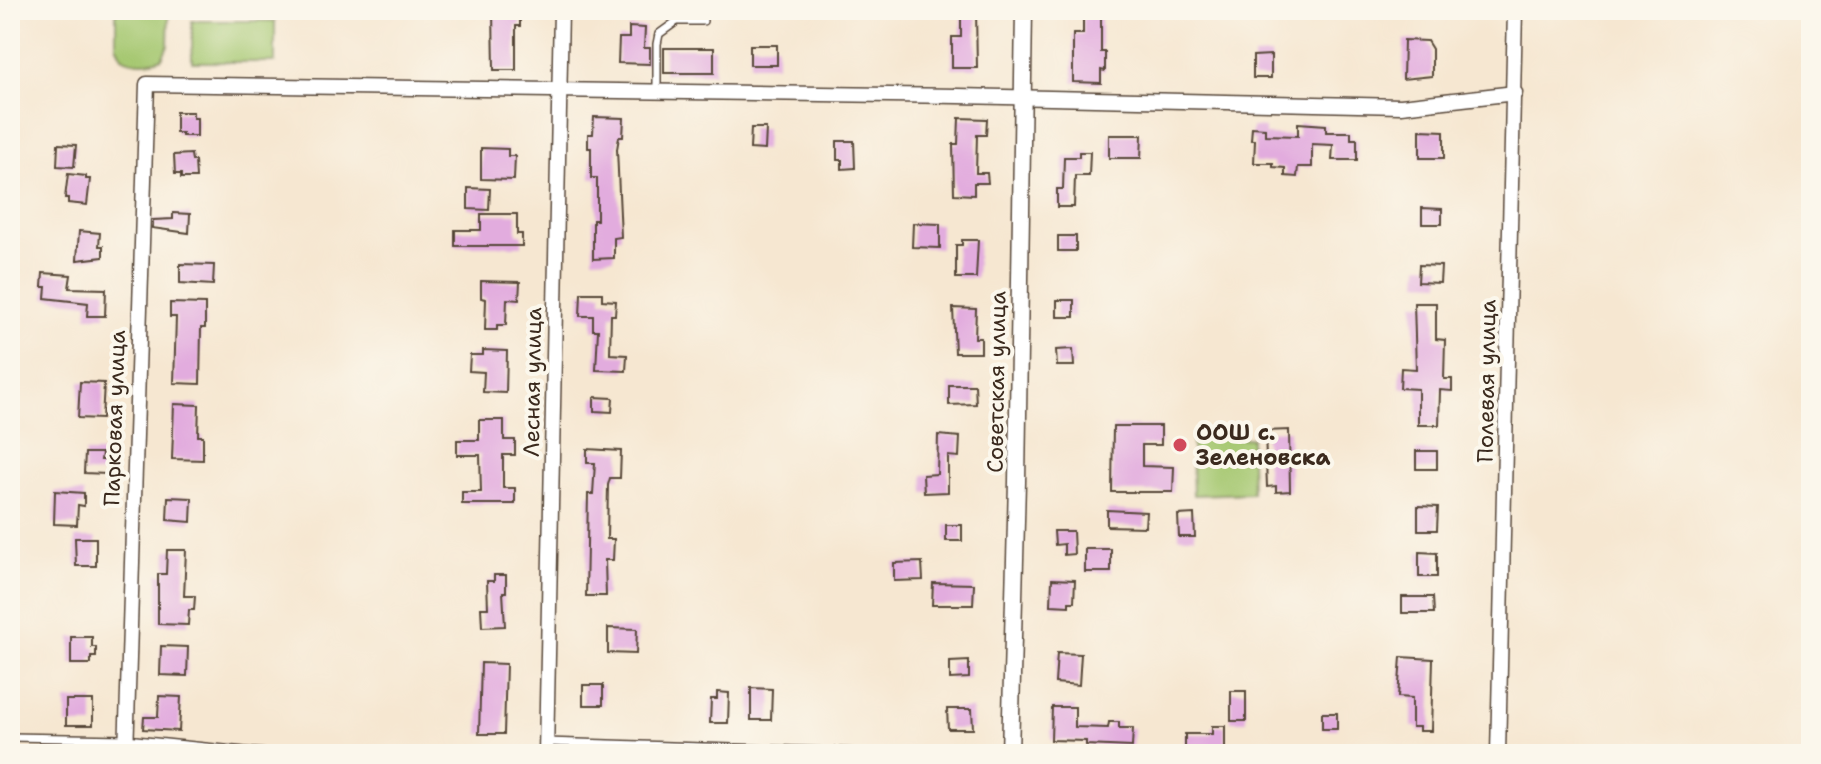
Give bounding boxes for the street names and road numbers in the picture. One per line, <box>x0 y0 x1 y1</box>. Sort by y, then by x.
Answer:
street label: Советская улица <box>980 290 1013 473</box>
street label: Полевая улица <box>1471 299 1502 463</box>
street label: Лесная улица <box>517 307 548 457</box>
street label: Парковая улица <box>97 329 132 507</box>

